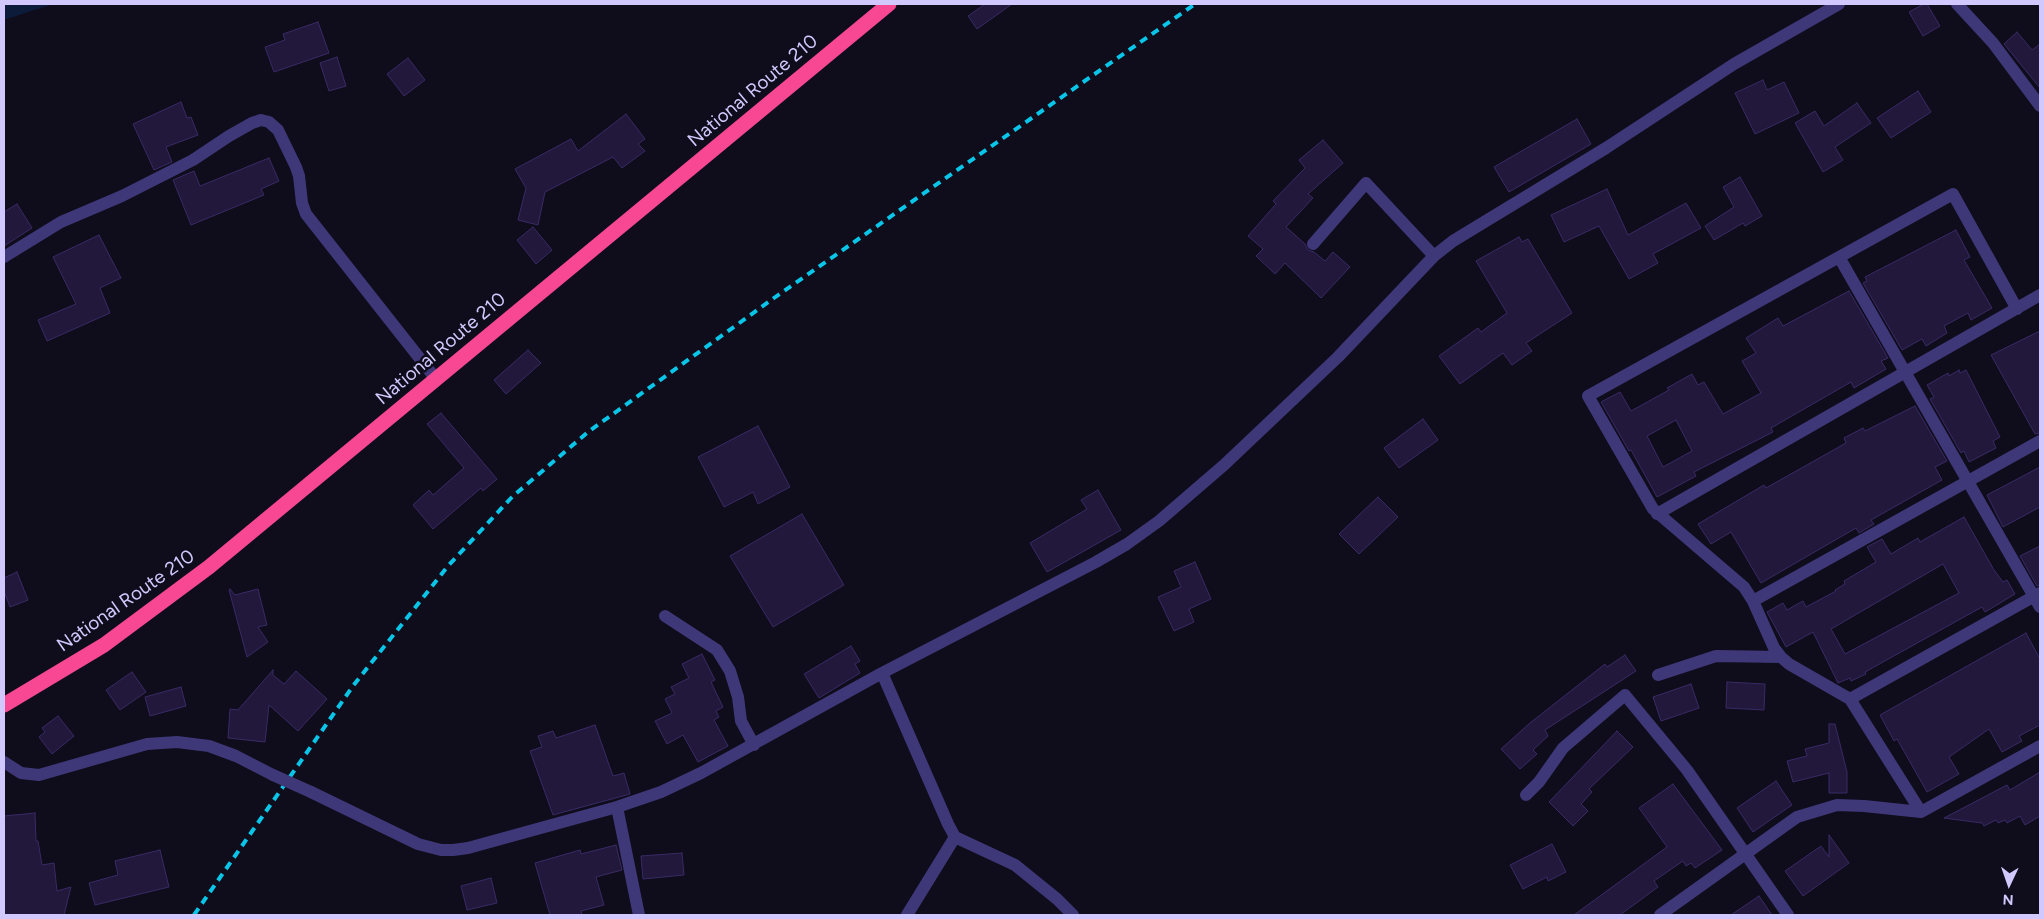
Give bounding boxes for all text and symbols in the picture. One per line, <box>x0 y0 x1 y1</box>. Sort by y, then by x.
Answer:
street label: National Route 210 <box>683 30 823 152</box>
street label: National Route 210 <box>371 288 511 410</box>
street label: National Route 210 <box>53 545 199 657</box>
north arrow <box>1984 859 2034 909</box>
text: N <box>2002 891 2014 908</box>

